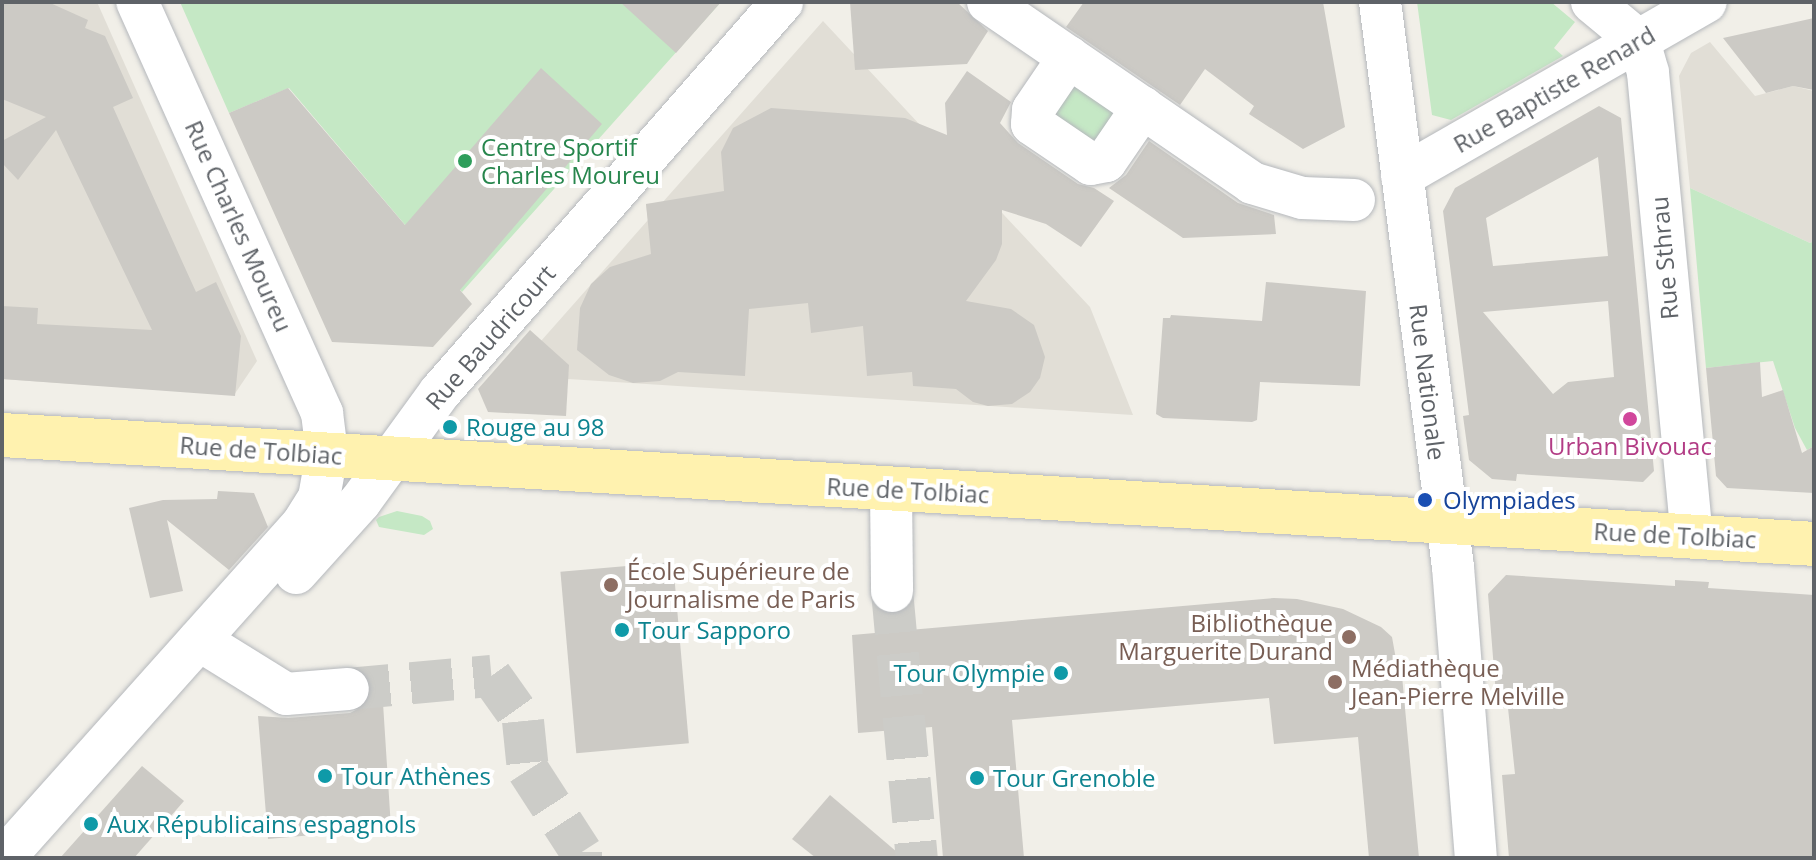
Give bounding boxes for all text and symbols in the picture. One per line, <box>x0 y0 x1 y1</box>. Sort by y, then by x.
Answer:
street label: Rue Baptiste Renard <box>1448 20 1660 158</box>
street label: Rue Charles Moureu <box>179 116 299 336</box>
place label: Centre Sportif Charles Moureu <box>481 133 660 189</box>
marker: Centre Sportif Charles Moureu <box>456 152 474 170</box>
street label: Rue Sthrau <box>1644 195 1684 321</box>
street label: Rue Baudricourt <box>419 259 561 415</box>
street label: Rue Nationale <box>1404 302 1452 462</box>
marker: Urban Bivouac <box>1621 410 1639 428</box>
place label: Rouge au 98 <box>466 413 604 441</box>
marker: Rouge au 98 <box>441 418 459 436</box>
street label: Rue de Tolbiac <box>179 430 343 470</box>
place label: Urban Bivouac <box>1548 432 1712 460</box>
street label: Rue de Tolbiac <box>826 471 990 509</box>
place label: Olympiades <box>1443 486 1576 514</box>
marker: Olympiades <box>1414 489 1436 511</box>
street label: Rue de Tolbiac <box>1593 516 1757 554</box>
place label: École Supérieure de Journalisme de Paris <box>627 557 855 613</box>
marker: École Supérieure de Journalisme de Paris <box>602 576 620 594</box>
place label: Bibliothèque Marguerite Durand <box>1118 609 1333 665</box>
place label: Tour Sapporo <box>638 616 791 644</box>
marker: Tour Sapporo <box>613 621 631 639</box>
marker: Bibliothèque Marguerite Durand <box>1340 628 1358 646</box>
place label: Médiathèque Jean-Pierre Melville <box>1351 654 1565 710</box>
place label: Tour Olympie <box>893 659 1045 687</box>
marker: Tour Olympie <box>1052 664 1070 682</box>
marker: Médiathèque Jean-Pierre Melville <box>1326 673 1344 691</box>
place label: Tour Athènes <box>341 762 491 790</box>
place label: Tour Grenoble <box>993 764 1156 792</box>
marker: Tour Athènes <box>316 767 334 785</box>
marker: Tour Grenoble <box>968 769 986 787</box>
place label: Aux Républicains espagnols <box>107 810 416 838</box>
marker: Aux Républicains espagnols <box>82 815 100 833</box>

